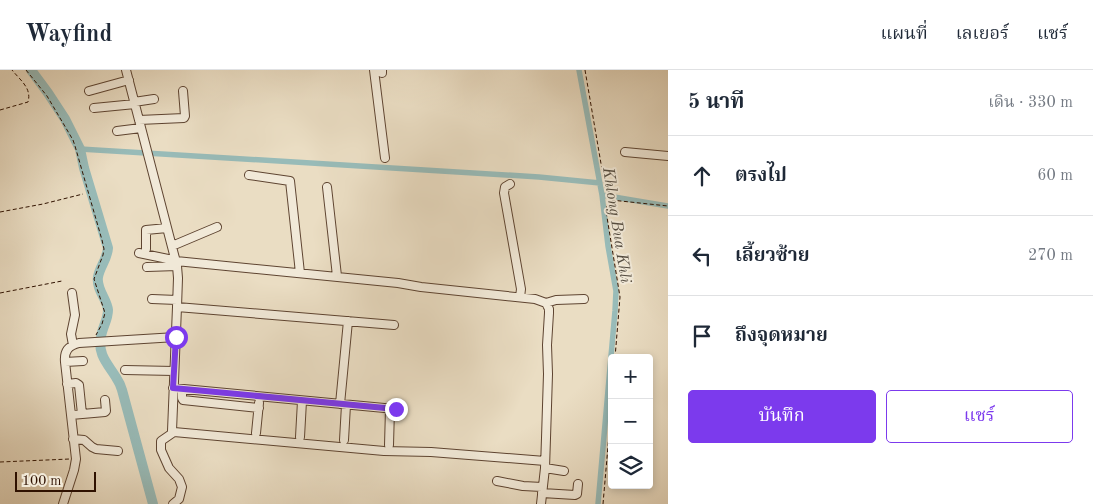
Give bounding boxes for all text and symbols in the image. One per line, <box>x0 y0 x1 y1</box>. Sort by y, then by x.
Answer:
text: Wayfind <box>25 23 112 47</box>
text: แผนที่ <box>880 25 928 43</box>
text: เลเยอร์ <box>956 25 1009 43</box>
text: แชร์ <box>1037 25 1068 43</box>
text: 5 นาที <box>688 92 744 113</box>
text: เดิน · 330 m <box>988 95 1073 111</box>
icon: ahead <box>688 162 716 190</box>
water label: Khlong Bua Khli <box>599 165 633 285</box>
text: ตรงไป <box>735 167 787 186</box>
text: 60 m <box>1037 168 1073 184</box>
icon: left <box>688 242 716 270</box>
text: เลี้ยวซ้าย <box>735 247 809 266</box>
text: 270 m <box>1028 248 1073 264</box>
icon: arrive <box>688 322 716 350</box>
route start <box>165 326 188 349</box>
text: ถึงจุดหมาย <box>735 327 828 346</box>
map controls <box>608 354 653 489</box>
button: + <box>608 354 653 399</box>
button: บันทึก <box>688 390 876 443</box>
button: แชร์ <box>886 390 1073 443</box>
route end <box>385 398 408 421</box>
button: − <box>608 399 653 444</box>
button: layers <box>608 444 653 489</box>
scale bar <box>15 469 96 492</box>
text: 100 m <box>22 474 61 488</box>

